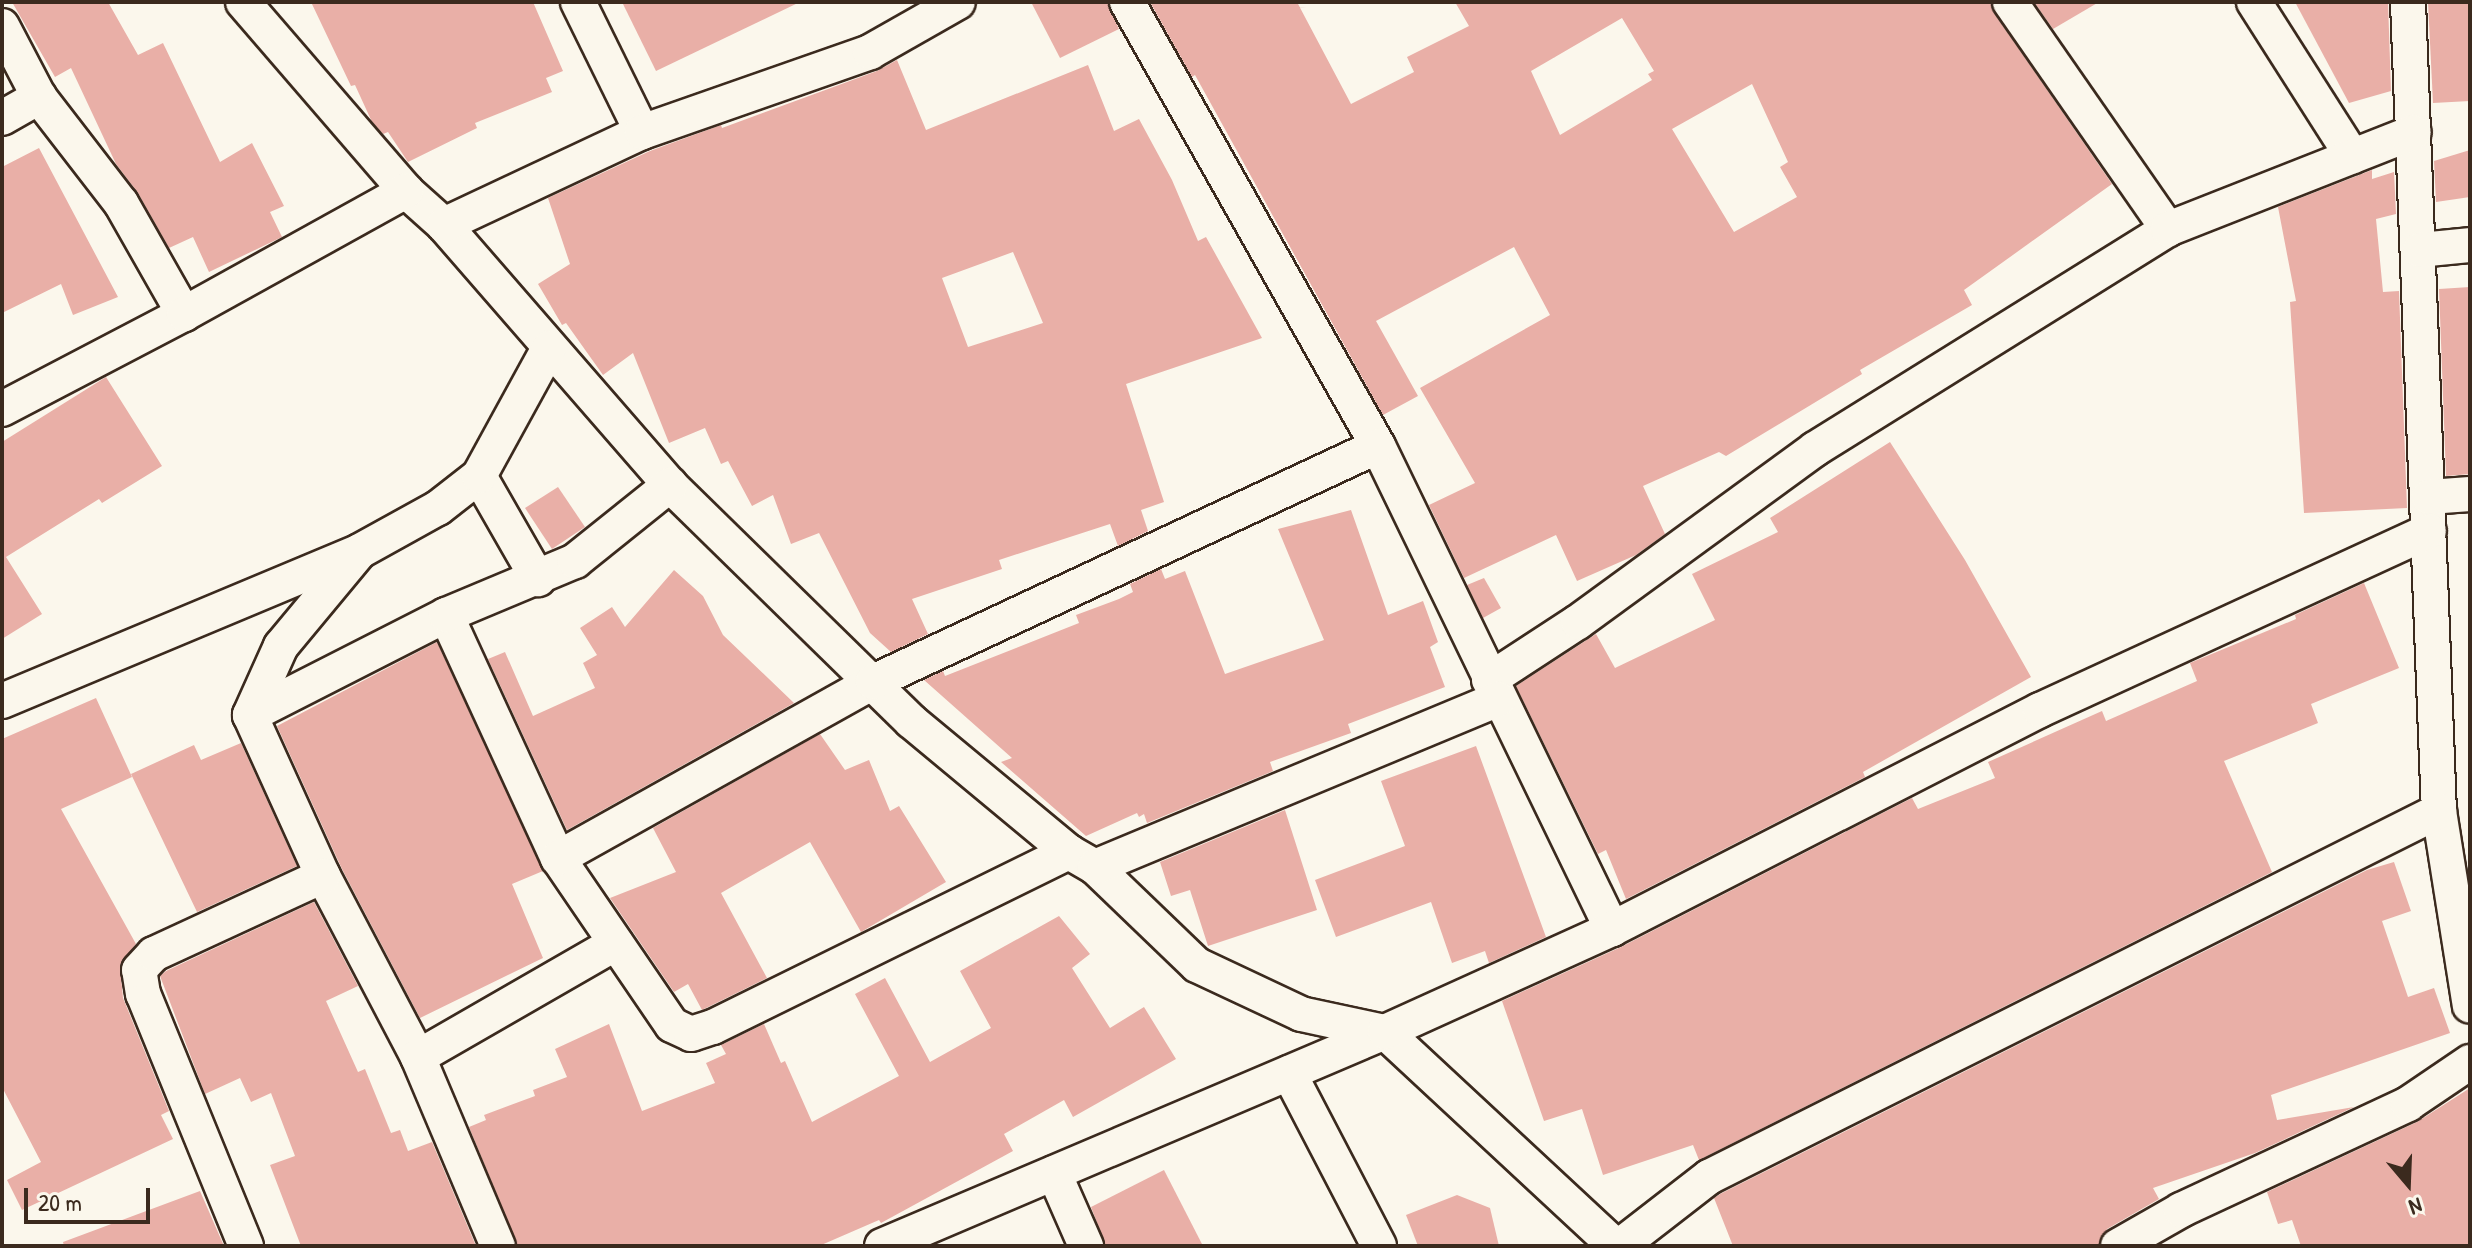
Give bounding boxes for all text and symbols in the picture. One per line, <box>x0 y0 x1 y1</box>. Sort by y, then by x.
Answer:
north arrow <box>2368 1144 2448 1224</box>
scale bar <box>28 1172 154 1222</box>
text: 20 m <box>38 1186 82 1218</box>
text: N <box>2405 1191 2426 1223</box>

